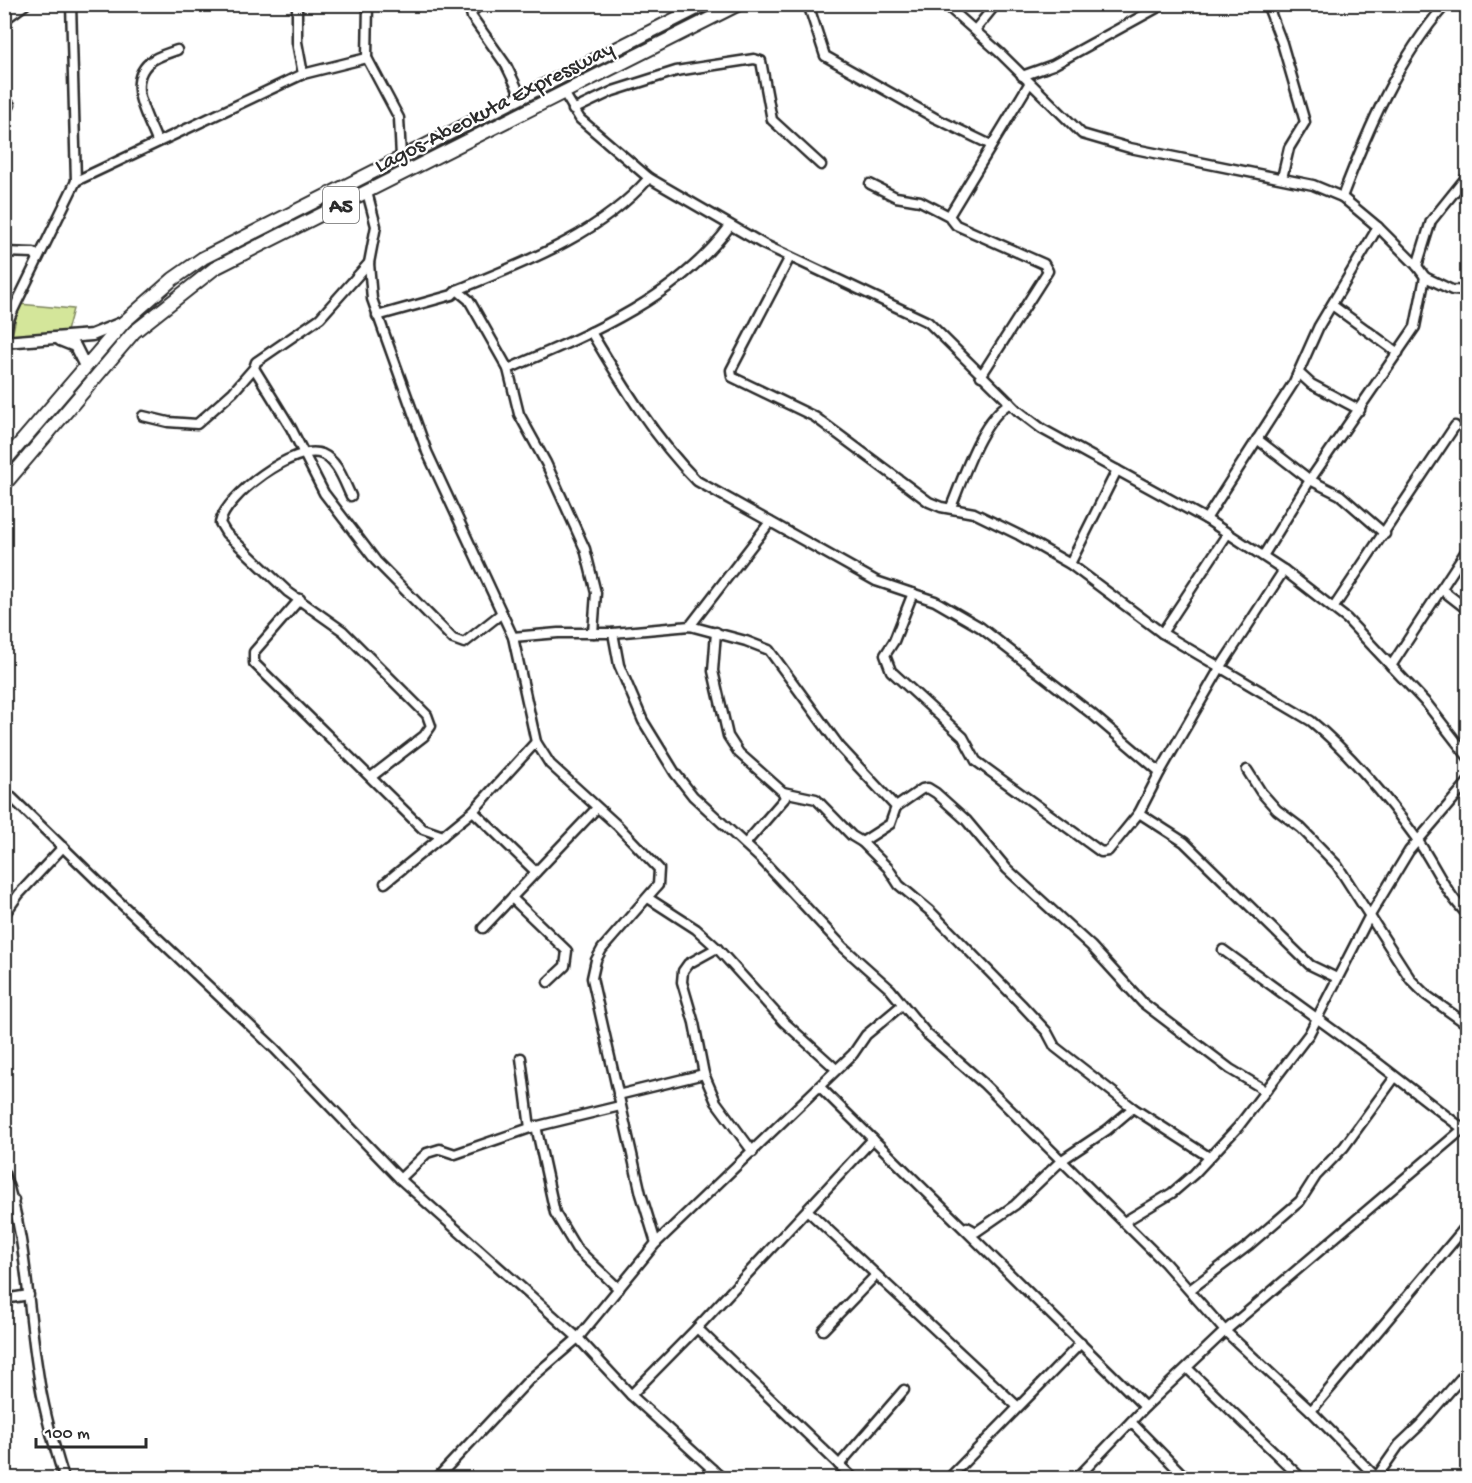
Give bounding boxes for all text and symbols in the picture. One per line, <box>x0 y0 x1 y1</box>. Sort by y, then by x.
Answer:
street label: Lagos-Abeokuta Expressway <box>371 37 619 180</box>
road number: A5 <box>323 187 359 223</box>
scale bar <box>36 1411 146 1449</box>
text: 100 m <box>44 1424 90 1445</box>

